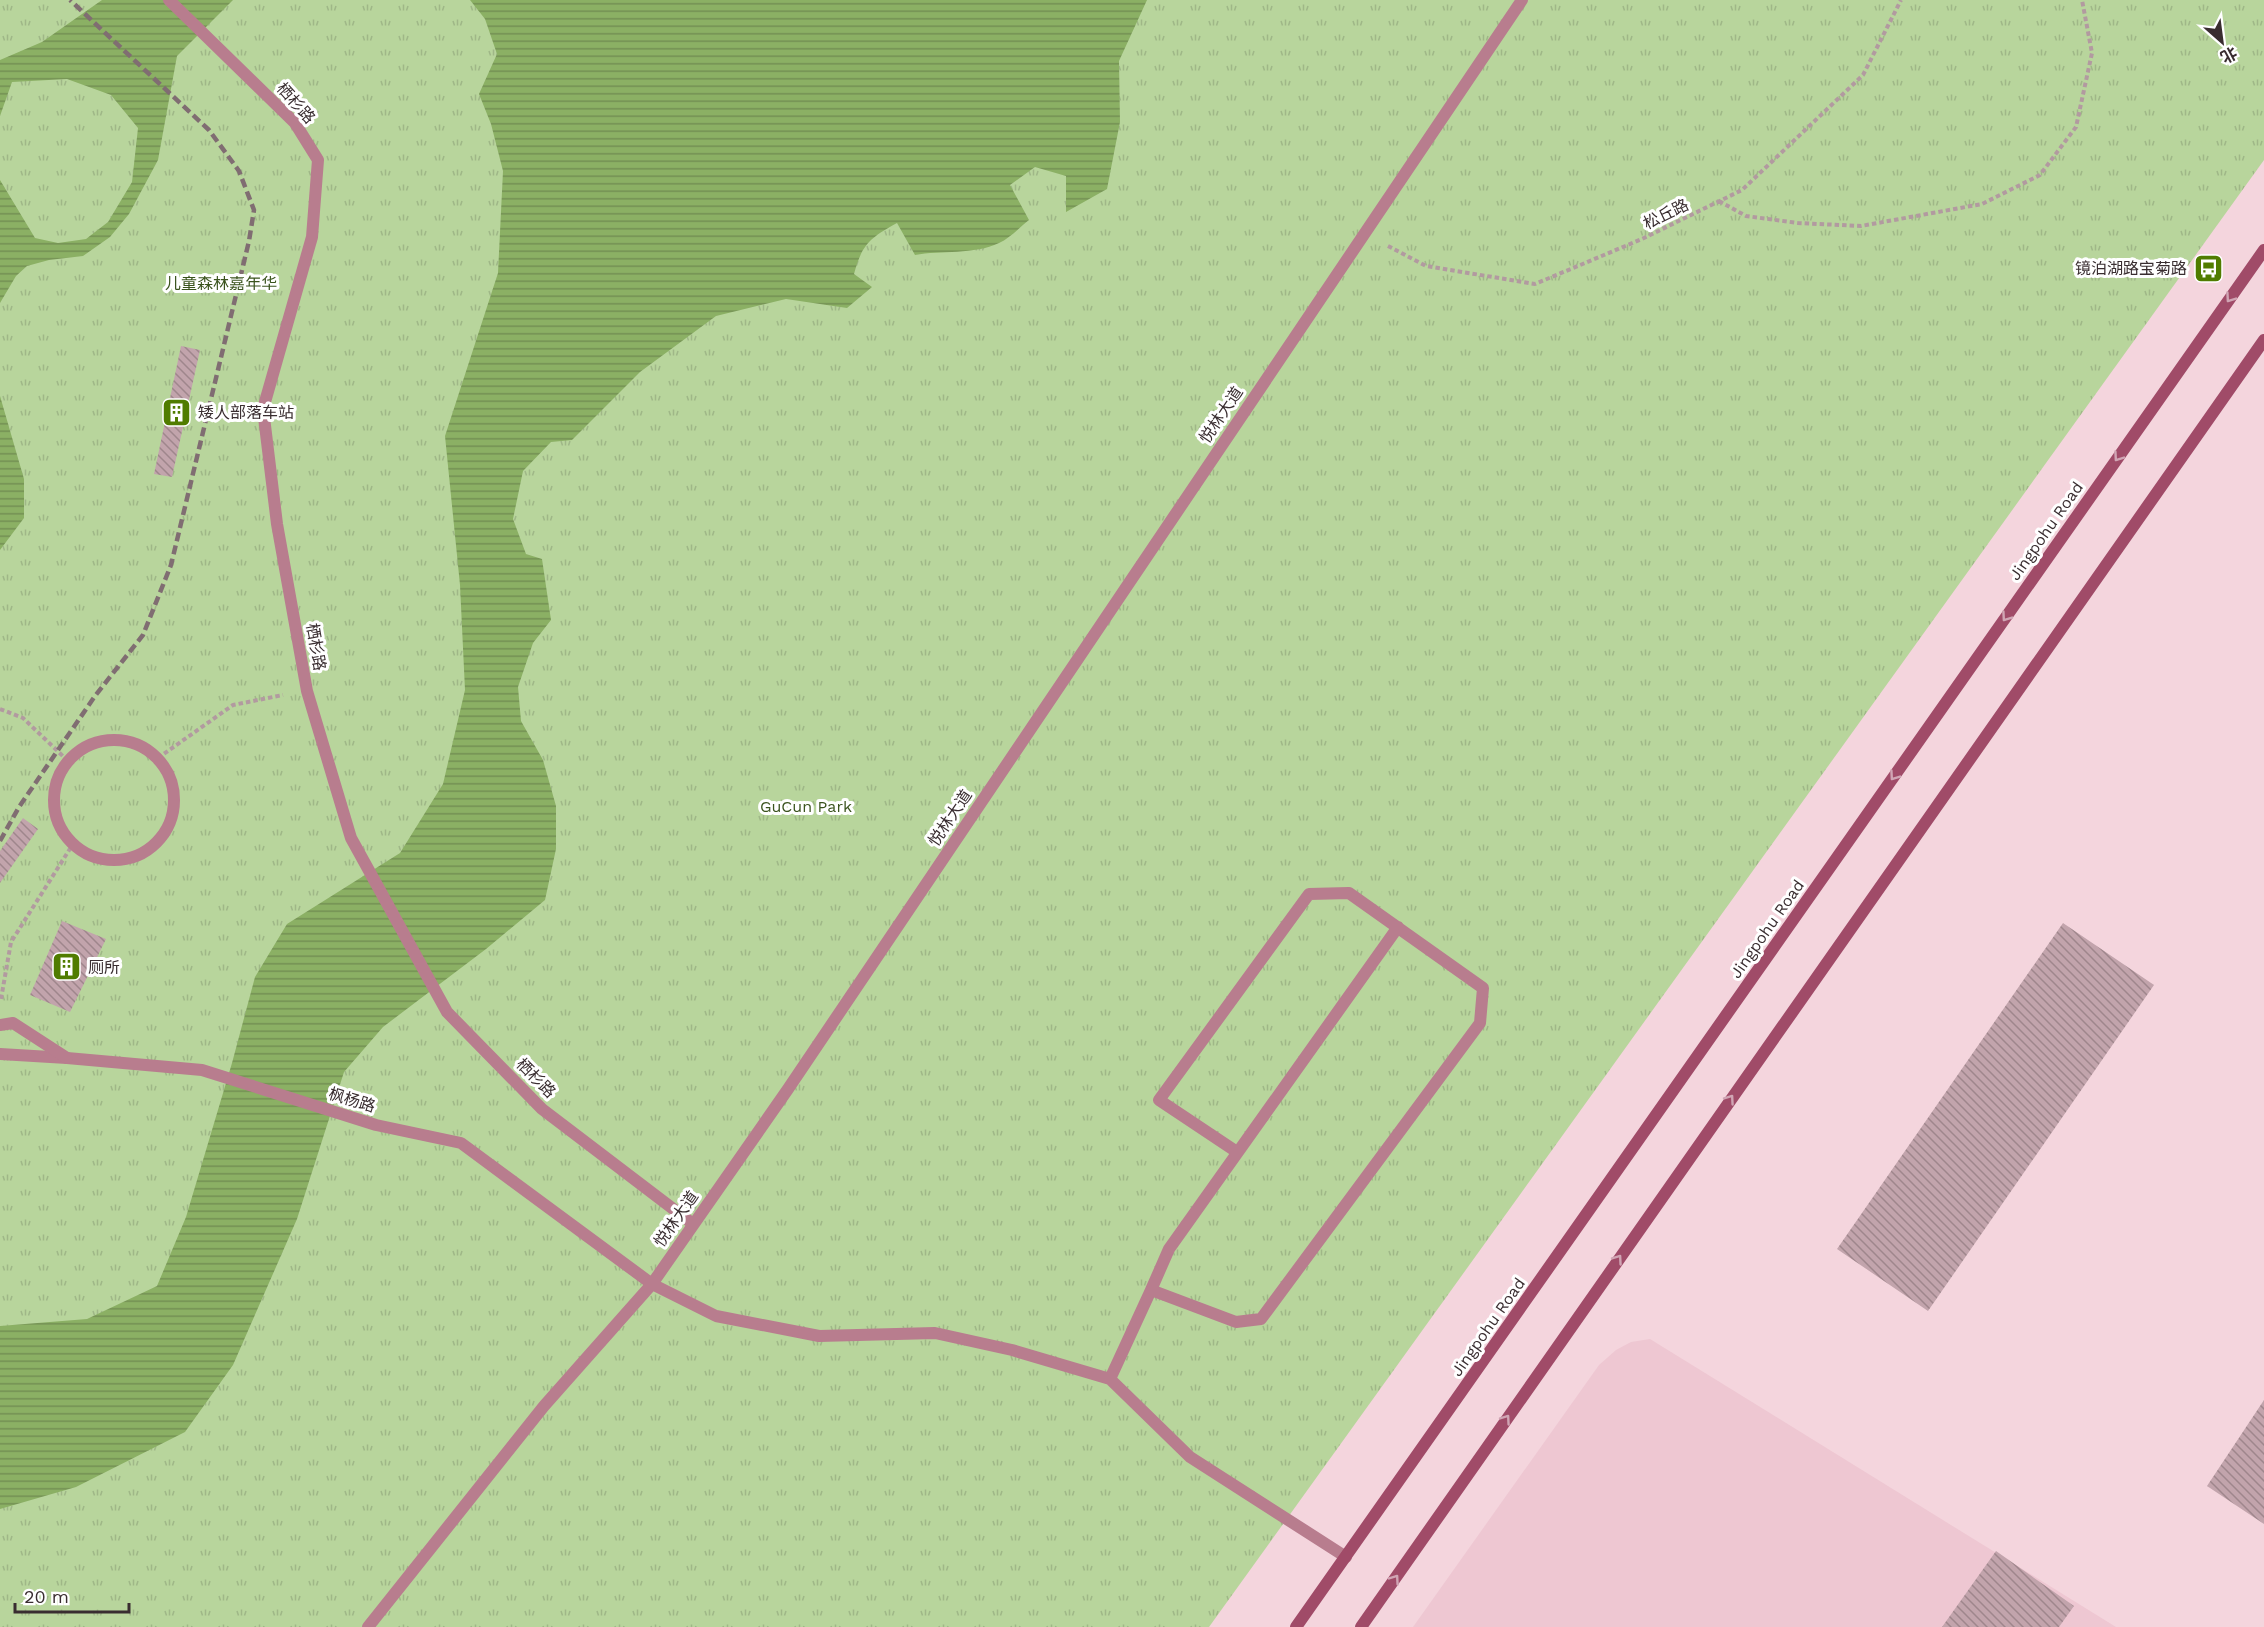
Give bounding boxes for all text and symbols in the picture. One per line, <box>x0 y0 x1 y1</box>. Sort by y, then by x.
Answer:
north arrow <box>2192 12 2252 72</box>
text: 北 <box>2217 43 2240 67</box>
street label: 栖杉路 <box>273 79 319 127</box>
street label: 松丘路 <box>1640 195 1692 233</box>
bus stop icon: 镜泊湖路宝菊路 <box>2192 252 2224 284</box>
place label: 镜泊湖路宝菊路 <box>2075 259 2187 278</box>
park label: 儿童森林嘉年华 <box>165 274 277 293</box>
one-way arrow <box>2226 291 2237 302</box>
street label: 悦林大道 <box>1195 383 1247 447</box>
building icon: 矮人部落车站 <box>161 396 193 428</box>
place label: 矮人部落车站 <box>198 403 294 422</box>
one-way arrow <box>2114 451 2125 462</box>
street label: Jingpohu Road <box>2005 478 2087 584</box>
one-way arrow <box>2002 610 2013 621</box>
street label: 栖杉路 <box>302 622 330 672</box>
one-way arrow <box>1890 770 1901 781</box>
street label: 悦林大道 <box>924 786 976 850</box>
park label: GuCun Park <box>760 797 852 816</box>
street label: Jingpohu Road <box>1726 876 1808 982</box>
building icon: 厕所 <box>51 951 83 983</box>
place label: 厕所 <box>88 958 120 977</box>
street label: 栖杉路 <box>512 1054 560 1102</box>
street label: 枫杨路 <box>326 1084 378 1116</box>
one-way arrow <box>1723 1095 1734 1106</box>
street label: 悦林大道 <box>650 1187 702 1251</box>
one-way arrow <box>1611 1255 1622 1266</box>
street label: Jingpohu Road <box>1447 1274 1529 1380</box>
one-way arrow <box>1499 1415 1510 1426</box>
one-way arrow <box>1388 1575 1399 1586</box>
scale bar <box>15 1576 129 1614</box>
text: 20 m <box>24 1586 69 1607</box>

